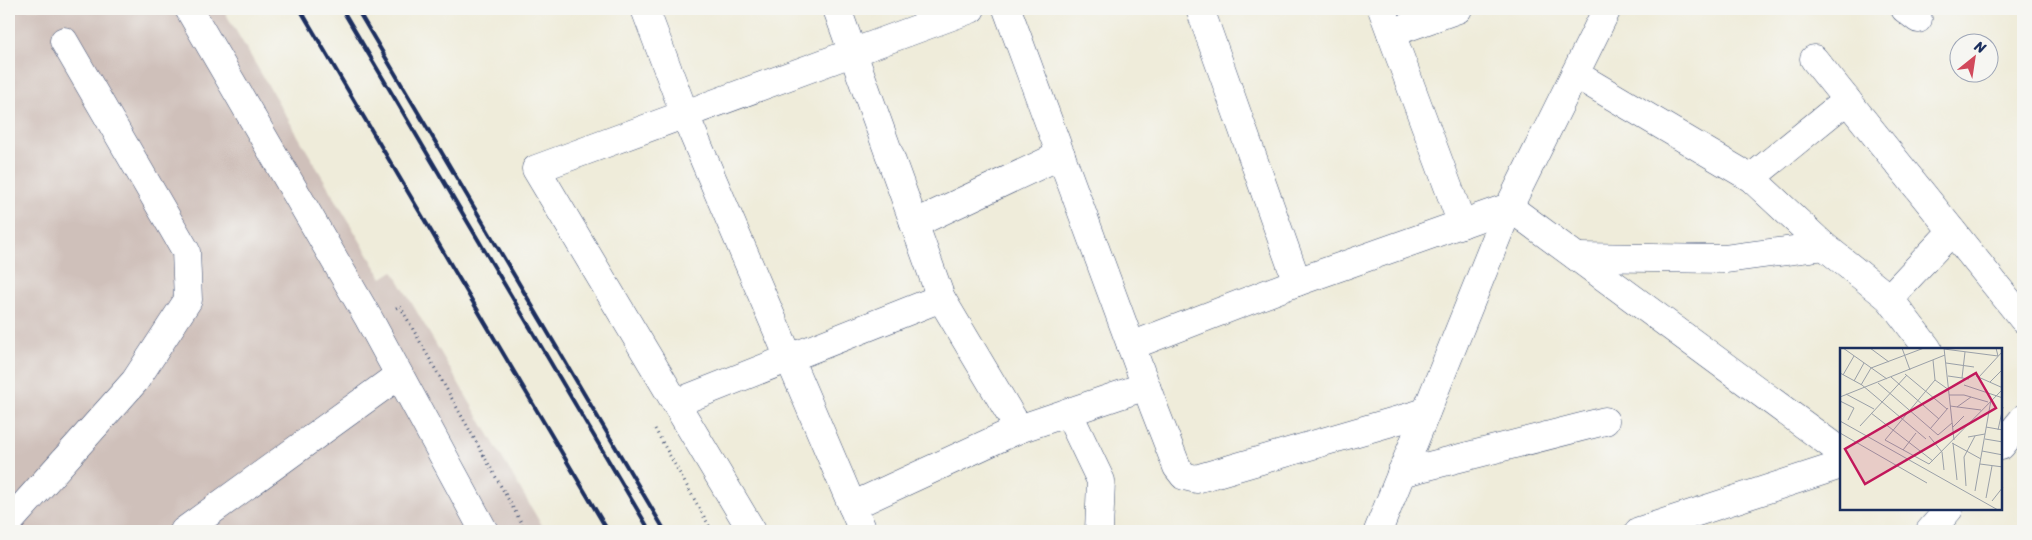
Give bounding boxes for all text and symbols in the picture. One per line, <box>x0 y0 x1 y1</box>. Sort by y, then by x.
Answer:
north arrow <box>1950 32 2000 82</box>
text: N <box>1969 33 1991 61</box>
inset map <box>1840 348 2002 510</box>

